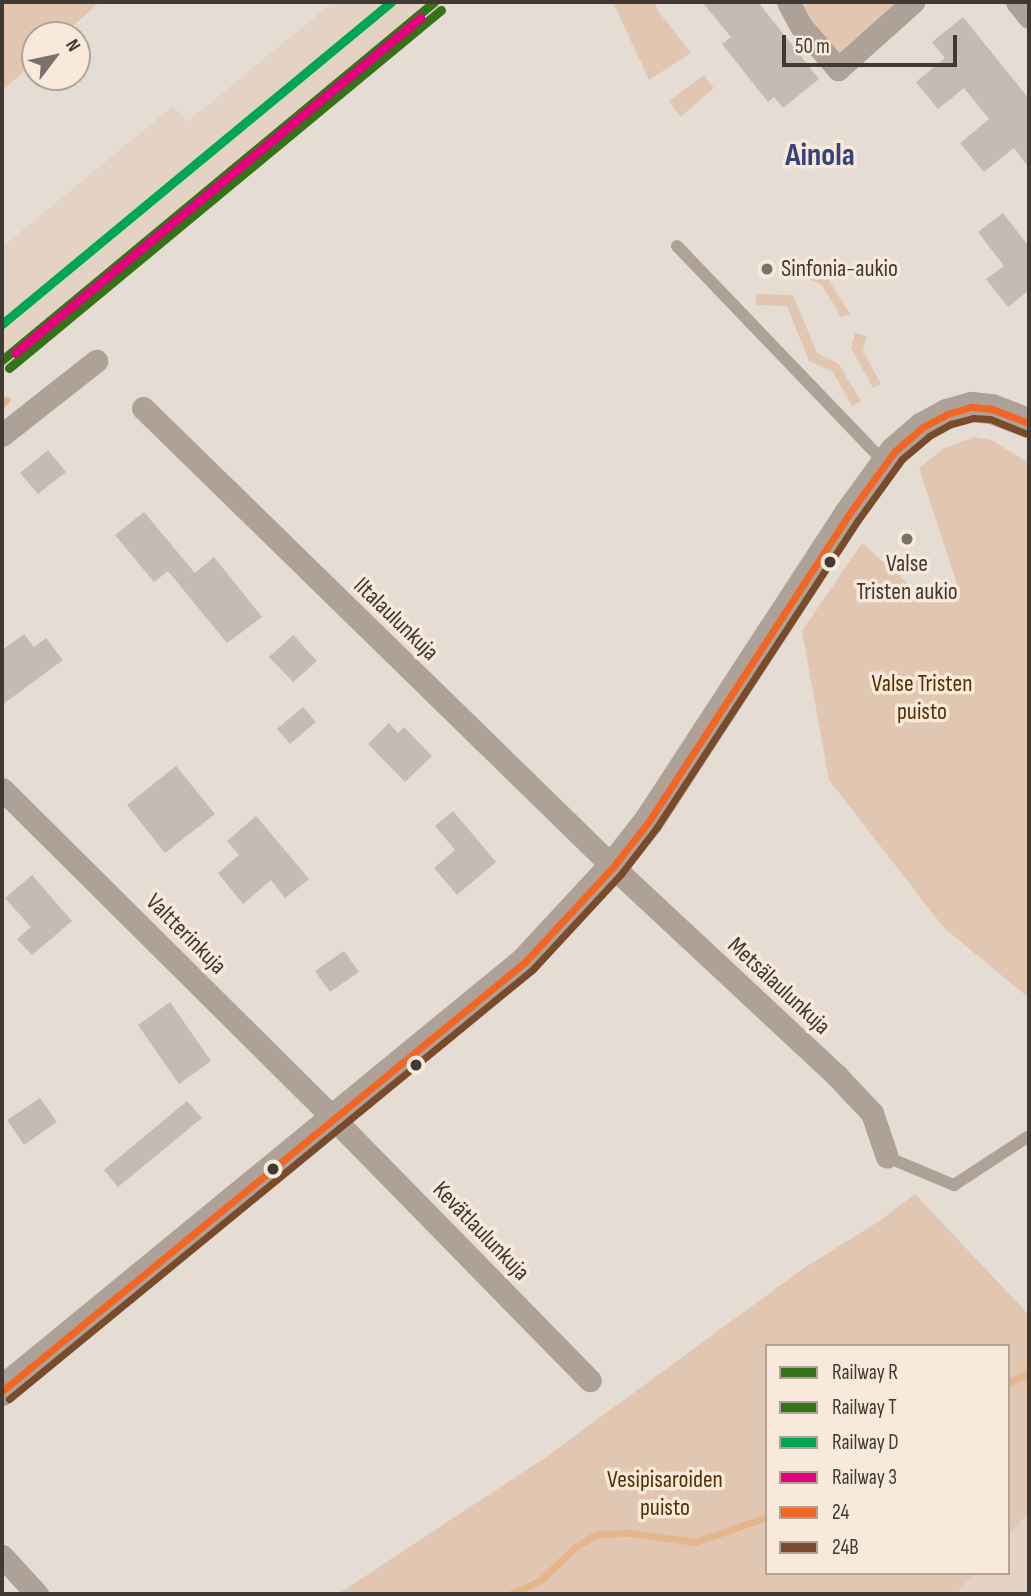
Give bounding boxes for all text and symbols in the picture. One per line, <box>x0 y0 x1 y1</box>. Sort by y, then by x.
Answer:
north arrow <box>21 21 91 91</box>
scale bar <box>786 21 961 65</box>
text: 50 m <box>795 34 830 59</box>
text: N <box>60 35 85 56</box>
district label: Ainola <box>785 137 855 175</box>
place label: Sinfonia-aukio <box>781 255 898 283</box>
marker: Sinfonia-aukio <box>759 261 775 277</box>
marker: Valse Tristen aukio <box>899 531 915 547</box>
place label: Valse Tristen aukio <box>856 550 958 606</box>
unlabelled marker <box>823 555 837 569</box>
street label: Iltalaulunkuja <box>348 571 444 667</box>
park label: Valse Tristen puisto <box>872 670 972 726</box>
street label: Valtterinkuja <box>140 888 232 980</box>
street label: Metsälaulunkuja <box>722 931 836 1041</box>
unlabelled marker <box>409 1058 423 1072</box>
unlabelled marker <box>266 1162 280 1176</box>
street label: Kevätlaulunkuja <box>427 1175 535 1287</box>
legend <box>765 1344 1010 1575</box>
text: Railway R <box>832 1360 898 1385</box>
text: Railway T <box>832 1395 897 1420</box>
text: Railway D <box>832 1430 899 1455</box>
text: Railway 3 <box>832 1465 897 1490</box>
park label: Vesipisaroiden puisto <box>607 1466 723 1522</box>
text: 24 <box>832 1500 849 1525</box>
text: 24B <box>832 1535 859 1560</box>

